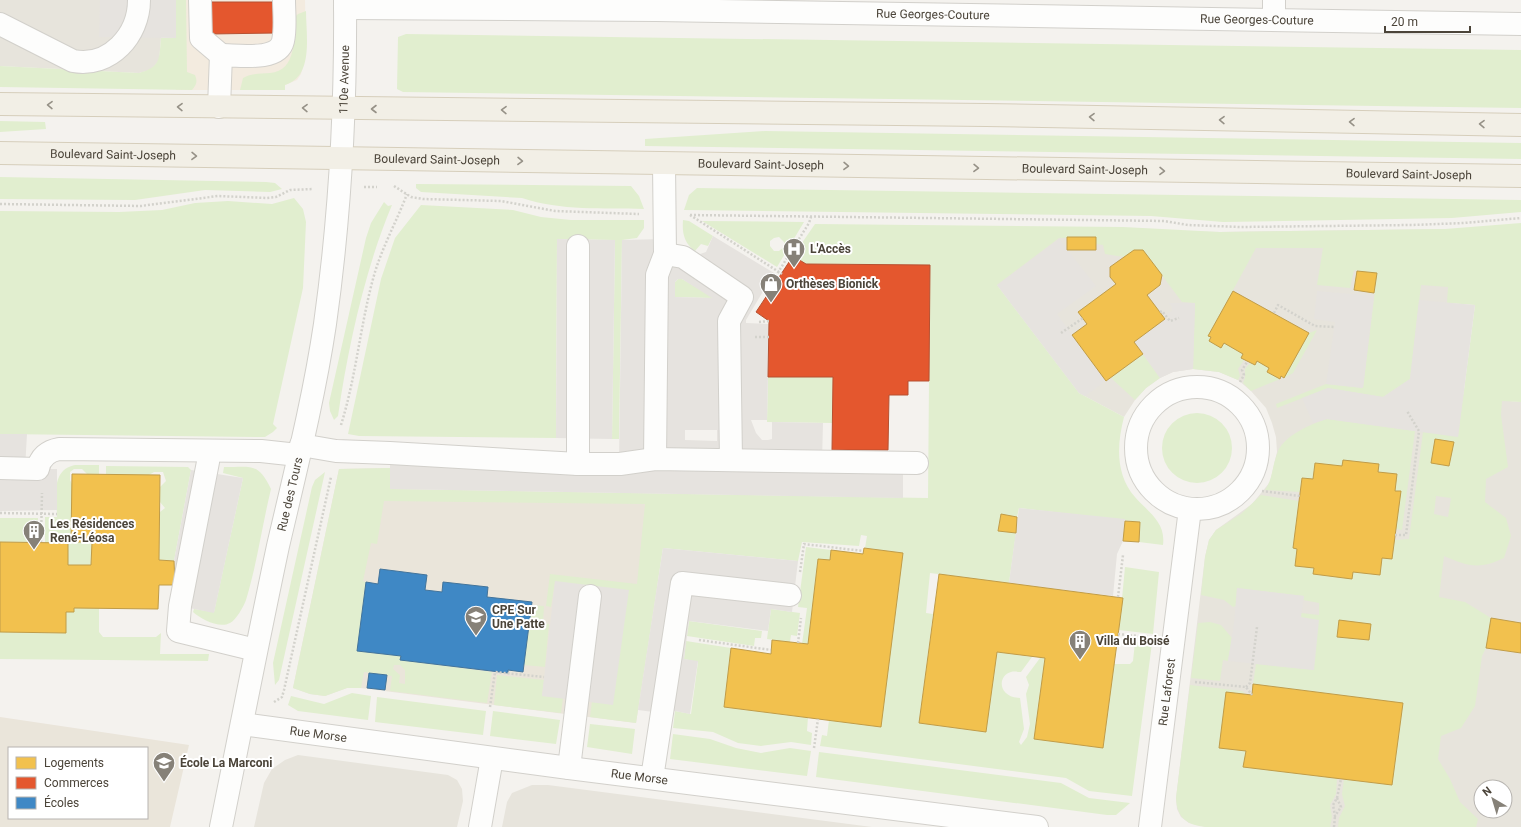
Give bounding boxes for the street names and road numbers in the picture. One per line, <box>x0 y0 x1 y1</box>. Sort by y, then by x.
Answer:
street label: Rue Georges-Couture <box>876 7 990 22</box>
street label: Rue Georges-Couture <box>1200 12 1314 28</box>
street label: 110e Avenue <box>336 45 352 114</box>
street label: Boulevard Saint-Joseph <box>50 147 176 163</box>
street label: Boulevard Saint-Joseph <box>374 152 500 168</box>
street label: Boulevard Saint-Joseph <box>698 157 824 172</box>
street label: Boulevard Saint-Joseph <box>1022 161 1148 177</box>
street label: Boulevard Saint-Joseph <box>1346 166 1472 182</box>
street label: Rue des Tours <box>275 456 306 533</box>
street label: Rue Laforest <box>1156 657 1178 727</box>
street label: Rue Morse <box>289 724 348 745</box>
street label: Rue Morse <box>610 766 669 787</box>

